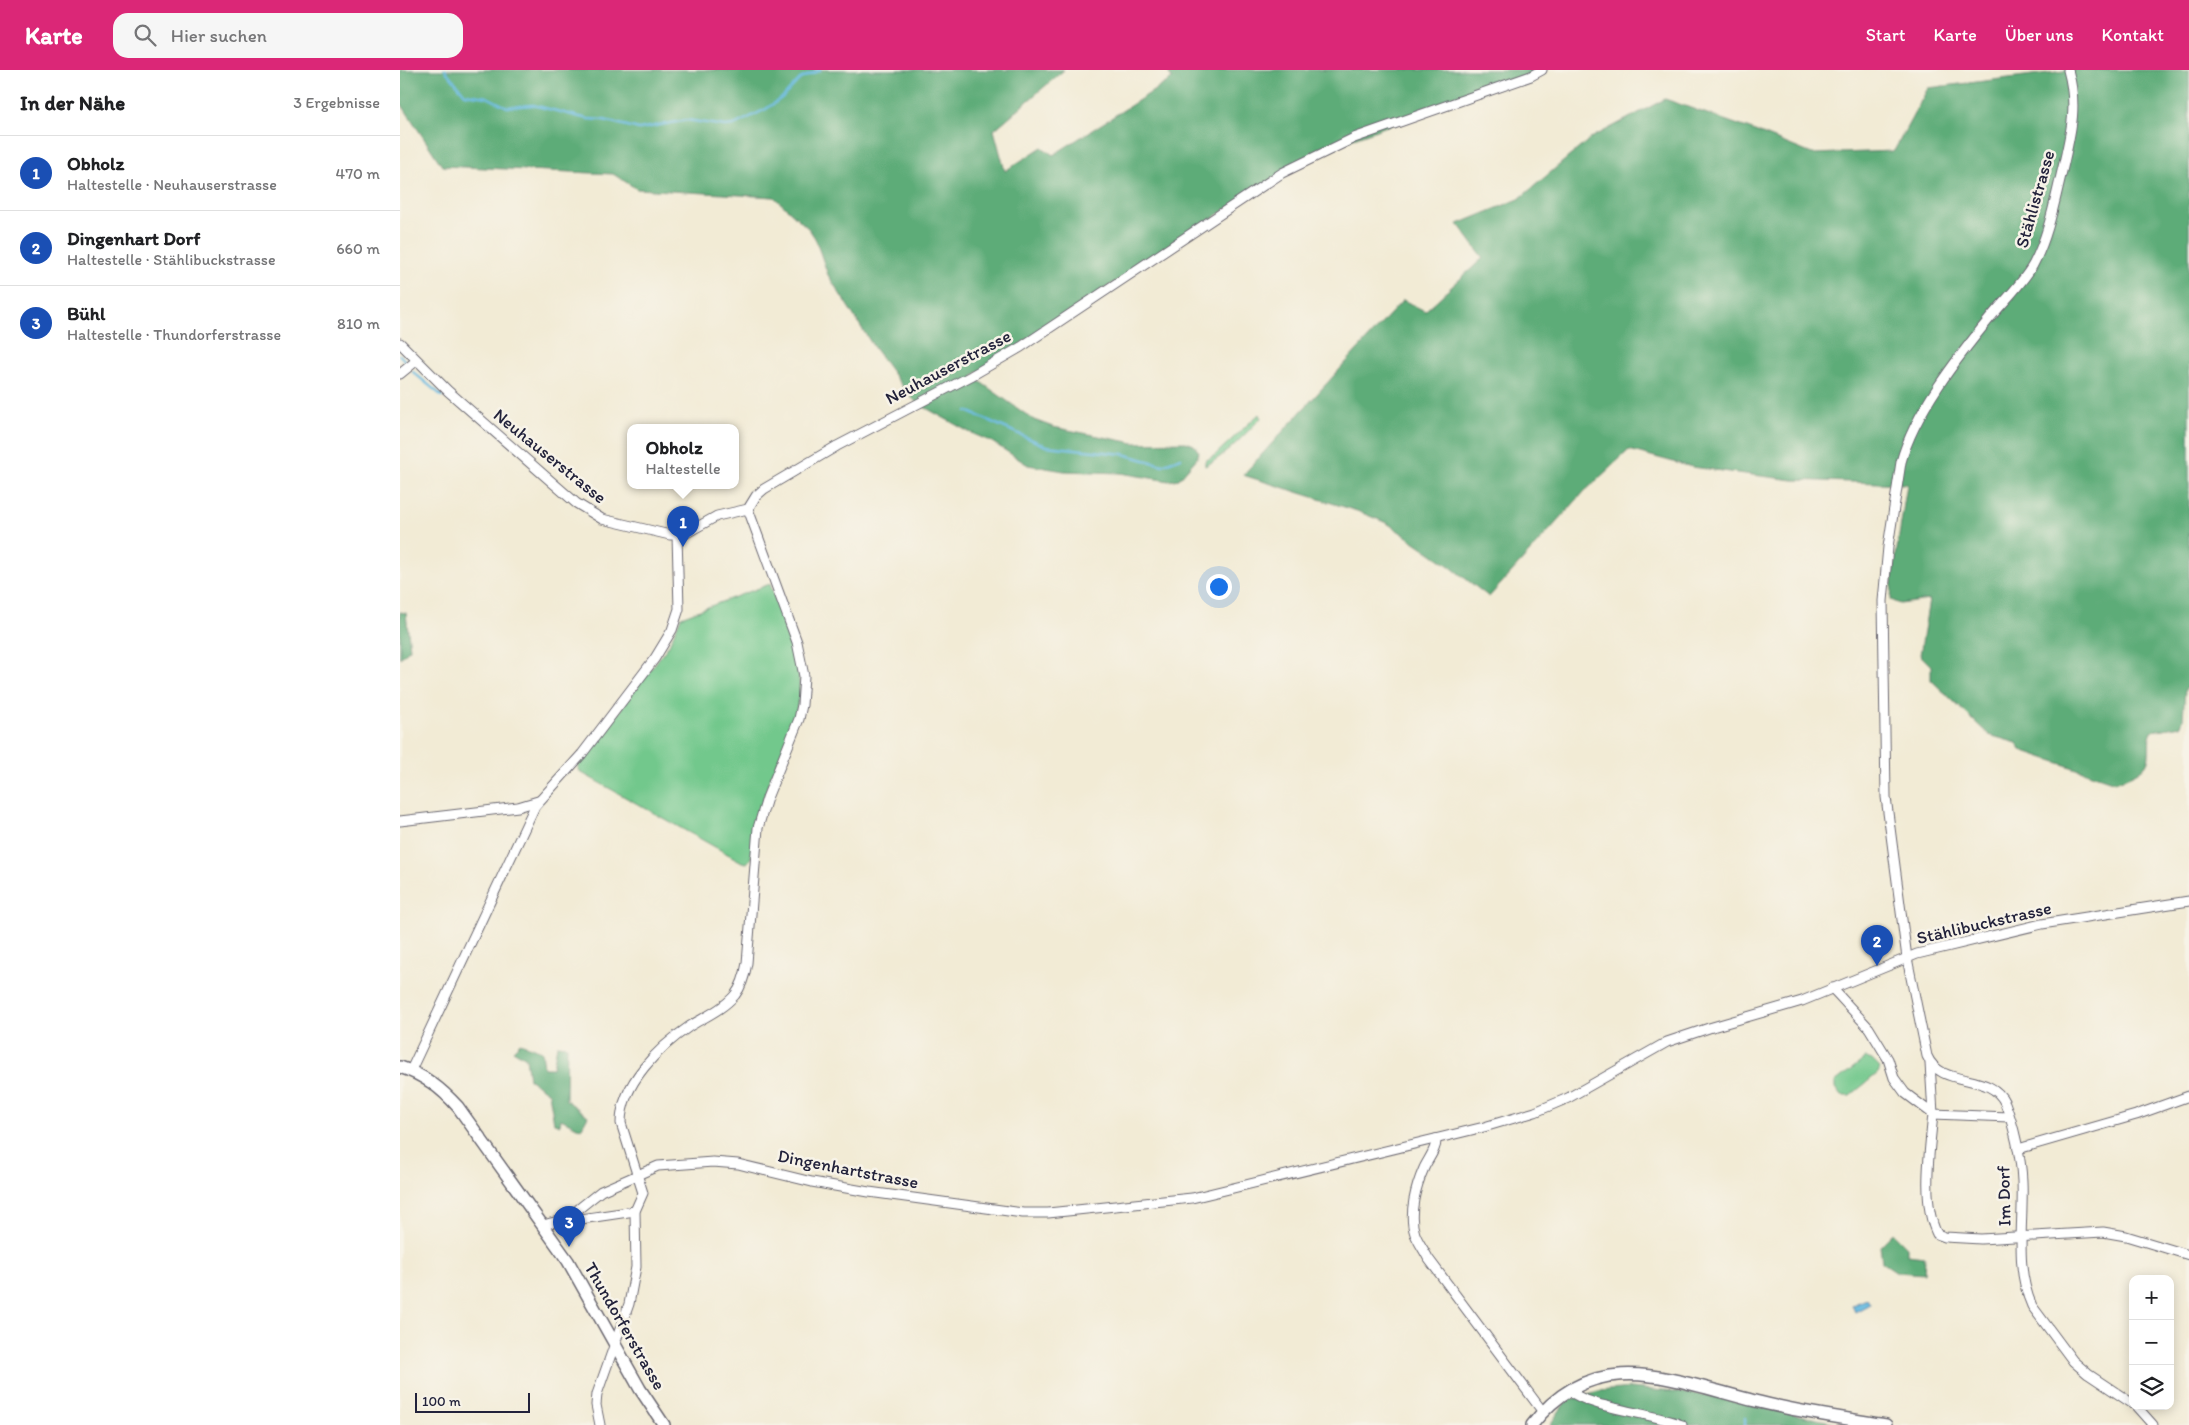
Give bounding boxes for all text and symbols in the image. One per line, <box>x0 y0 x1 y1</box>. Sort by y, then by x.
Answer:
search box <box>113 13 463 58</box>
text: Karte <box>25 21 83 50</box>
icon: search <box>131 21 159 49</box>
text: Hier suchen <box>171 24 267 47</box>
text: Start <box>1866 24 1905 46</box>
text: Karte <box>1933 24 1977 46</box>
text: Über uns <box>2005 24 2074 46</box>
text: Kontakt <box>2102 24 2164 46</box>
text: In der Nähe <box>20 90 125 115</box>
text: 3 Ergebnisse <box>293 93 380 112</box>
street label: Stählistrasse <box>2011 148 2059 250</box>
text: Obholz <box>67 152 124 175</box>
text: 1 <box>32 164 40 183</box>
text: 470 m <box>336 164 380 183</box>
text: Haltestelle · Neuhauserstrasse <box>67 175 277 194</box>
text: Dingenhart Dorf <box>67 227 200 250</box>
text: 2 <box>32 239 40 258</box>
text: 660 m <box>336 239 380 258</box>
text: Haltestelle · Stählibuckstrasse <box>67 250 276 269</box>
text: Bühl <box>67 302 105 325</box>
text: 3 <box>32 314 40 333</box>
text: 810 m <box>337 314 380 333</box>
text: Haltestelle · Thundorferstrasse <box>67 325 281 344</box>
street label: Neuhauserstrasse <box>881 325 1015 409</box>
street label: Neuhauserstrasse <box>489 404 611 508</box>
popup <box>627 424 739 489</box>
text: Obholz <box>645 436 703 459</box>
text: Haltestelle <box>645 459 721 478</box>
pin: 1 <box>667 506 699 547</box>
your location <box>1206 574 1232 600</box>
street label: Stählibuckstrasse <box>1914 897 2054 949</box>
pin: 2 <box>1861 925 1893 966</box>
street label: Dingenhartstrasse <box>776 1145 920 1193</box>
street label: Im Dorf <box>1992 1165 2016 1227</box>
pin: 3 <box>553 1206 585 1247</box>
street label: Thundorferstrasse <box>580 1258 670 1394</box>
map controls <box>2129 1275 2174 1410</box>
button: + <box>2129 1275 2174 1320</box>
button: − <box>2129 1320 2174 1365</box>
button: layers <box>2129 1365 2174 1410</box>
scale bar <box>415 1390 530 1413</box>
text: 100 m <box>422 1393 461 1410</box>

